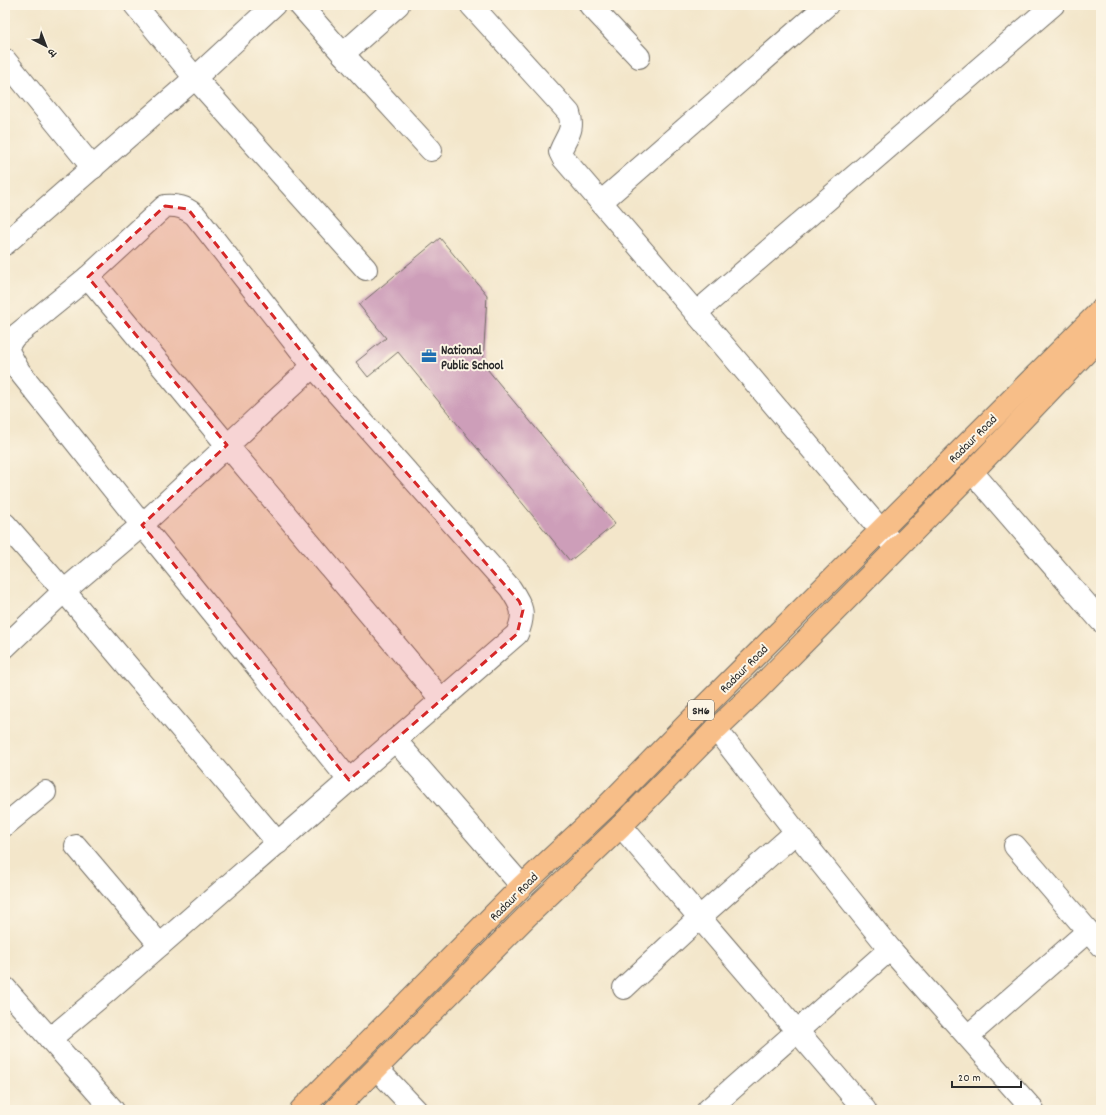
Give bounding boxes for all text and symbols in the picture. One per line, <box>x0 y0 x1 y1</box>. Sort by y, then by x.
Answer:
north arrow <box>26 26 66 66</box>
text: उ <box>43 43 60 60</box>
place label: National Public School <box>441 342 504 376</box>
office icon: National Public School <box>420 347 438 365</box>
street label: Radaur Road <box>945 411 1003 469</box>
street label: Radaur Road <box>716 641 774 699</box>
road number: SH6 <box>688 700 714 720</box>
street label: Radaur Road <box>486 869 544 927</box>
scale bar <box>952 1063 1021 1089</box>
text: 20 m <box>958 1070 981 1087</box>

